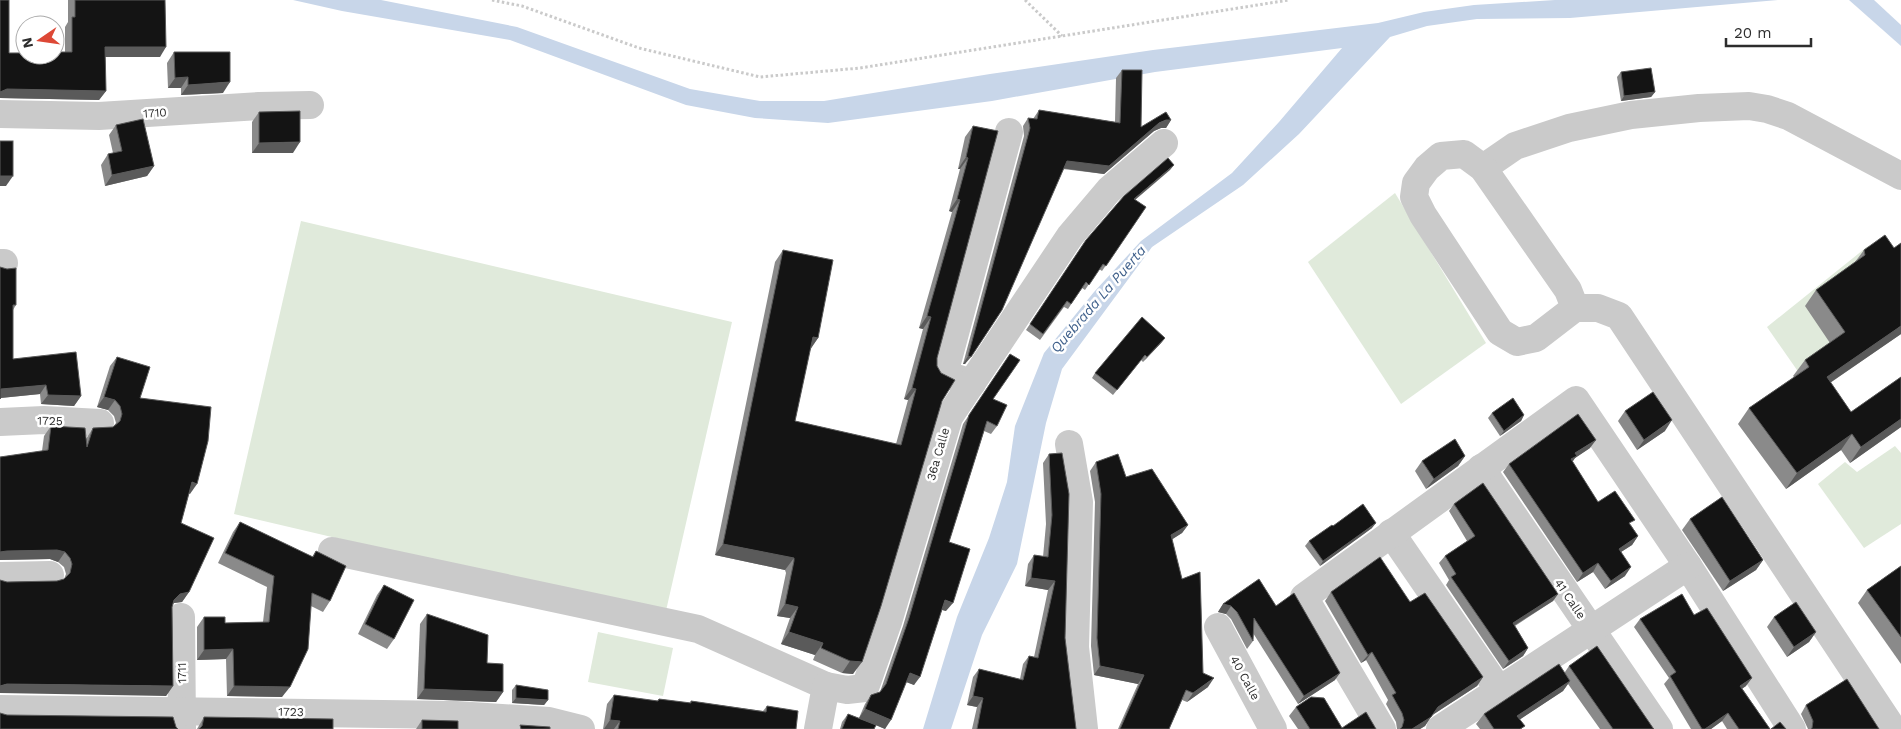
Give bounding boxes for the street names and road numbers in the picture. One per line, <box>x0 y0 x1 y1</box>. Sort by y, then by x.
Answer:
street label: 1710 <box>143 105 167 121</box>
street label: 1725 <box>37 414 63 428</box>
street label: 36a Calle <box>924 426 952 482</box>
street label: 41 Calle <box>1552 576 1588 622</box>
street label: 40 Calle <box>1227 654 1263 703</box>
street label: 1711 <box>175 662 189 684</box>
street label: 1723 <box>278 705 304 719</box>

